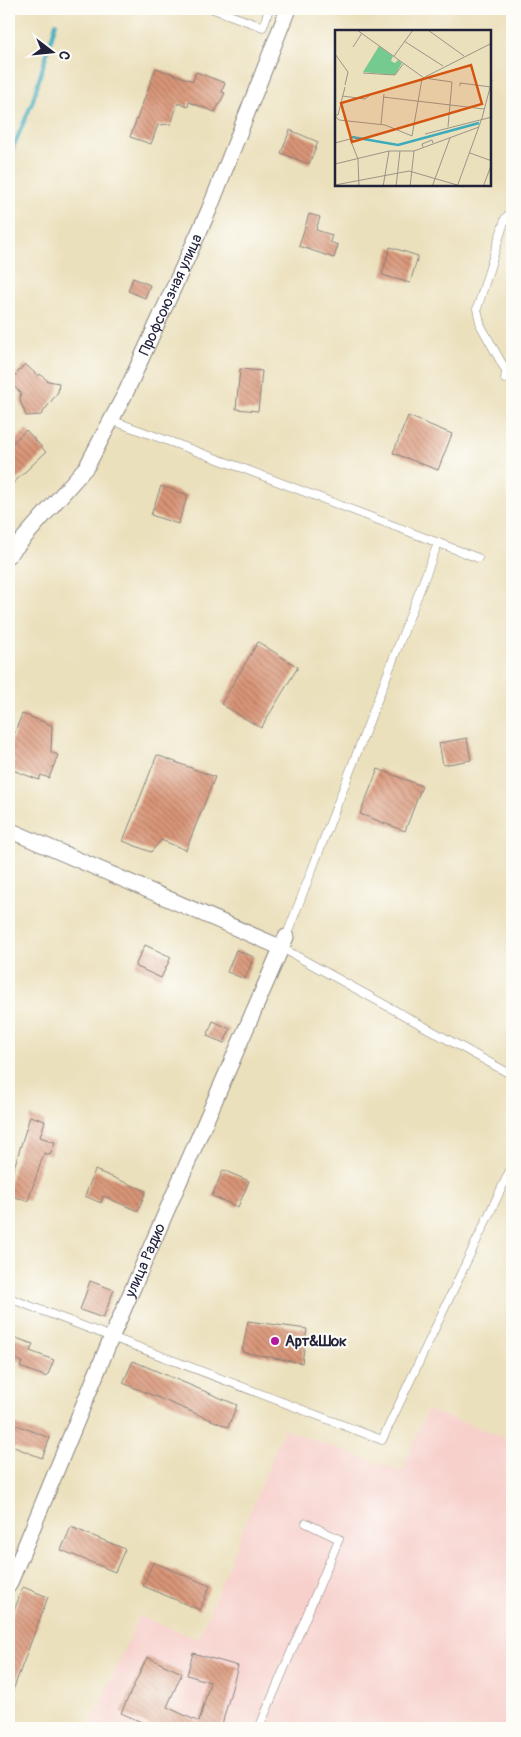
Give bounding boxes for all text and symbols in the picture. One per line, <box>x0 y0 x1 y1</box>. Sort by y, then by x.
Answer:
north arrow <box>28 28 78 78</box>
inset map <box>335 30 491 186</box>
text: С <box>55 49 73 62</box>
street label: Профсоюзная улица <box>135 231 207 359</box>
street label: улица Радио <box>121 1221 170 1301</box>
place label: Арт&Шок <box>285 1332 347 1351</box>
marker: Арт&Шок <box>269 1335 281 1347</box>

